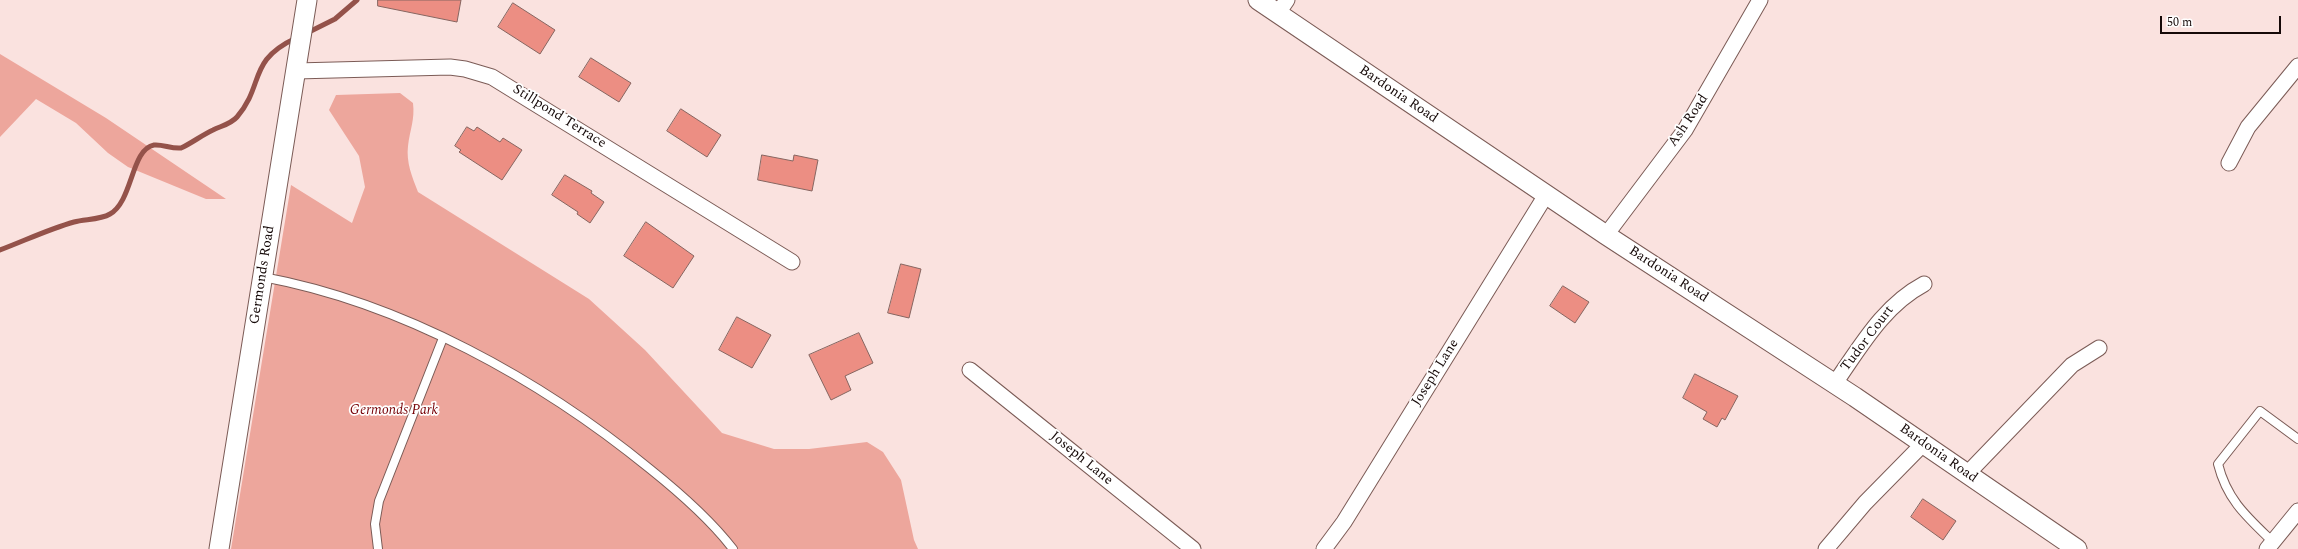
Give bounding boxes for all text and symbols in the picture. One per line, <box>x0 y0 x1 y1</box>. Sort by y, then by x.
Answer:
scale bar <box>2162 8 2283 34</box>
text: 50 m <box>2167 13 2192 32</box>
street label: Bardonia Road <box>1355 62 1441 128</box>
street label: Stillpond Terrace <box>509 81 609 153</box>
street label: Ash Road <box>1665 92 1713 150</box>
street label: Germonds Road <box>247 224 279 326</box>
street label: Bardonia Road <box>1625 243 1711 307</box>
street label: Tudor Court <box>1838 303 1898 375</box>
street label: Joseph Lane <box>1409 336 1463 410</box>
park label: Germonds Park <box>350 403 438 419</box>
street label: Bardonia Road <box>1896 421 1980 487</box>
street label: Joseph Lane <box>1046 429 1116 489</box>

